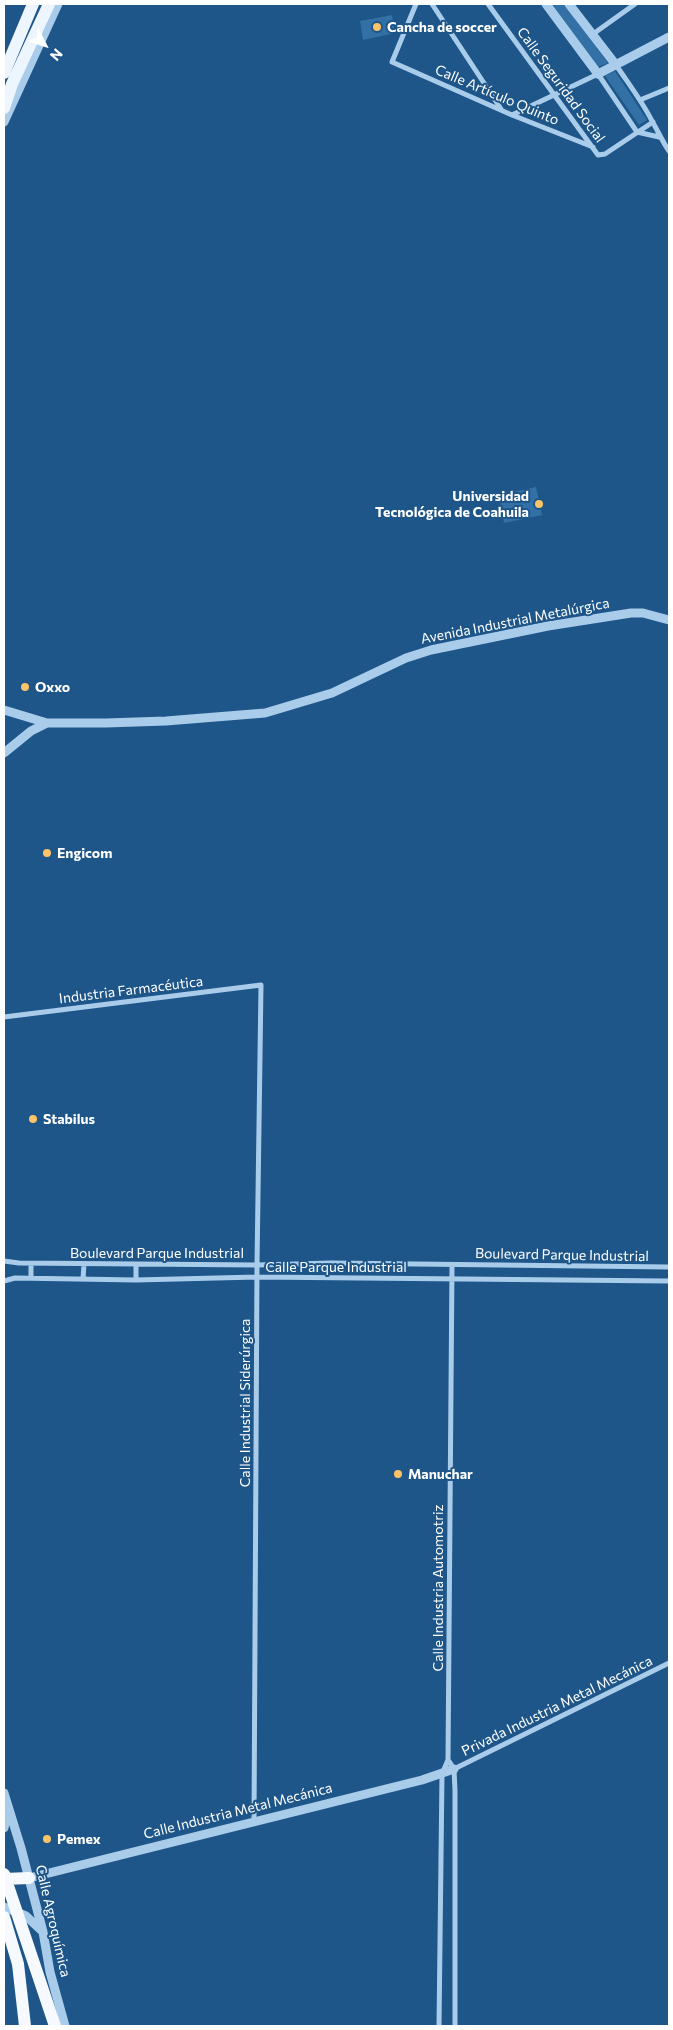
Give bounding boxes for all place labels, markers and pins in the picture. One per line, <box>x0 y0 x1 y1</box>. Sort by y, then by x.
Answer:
place label: Cancha de soccer <box>387 19 497 35</box>
marker: Cancha de soccer <box>371 21 383 33</box>
place label: Universidad Tecnológica de Coahuila <box>375 488 529 520</box>
marker: Universidad Tecnológica de Coahuila <box>533 498 545 510</box>
place label: Oxxo <box>35 679 70 695</box>
marker: Oxxo <box>19 681 31 693</box>
place label: Engicom <box>57 845 112 861</box>
marker: Engicom <box>41 847 53 859</box>
place label: Stabilus <box>43 1111 95 1127</box>
marker: Stabilus <box>27 1113 39 1125</box>
place label: Manuchar <box>408 1466 473 1482</box>
marker: Manuchar <box>392 1468 404 1480</box>
place label: Pemex <box>57 1831 101 1847</box>
marker: Pemex <box>41 1833 53 1845</box>

